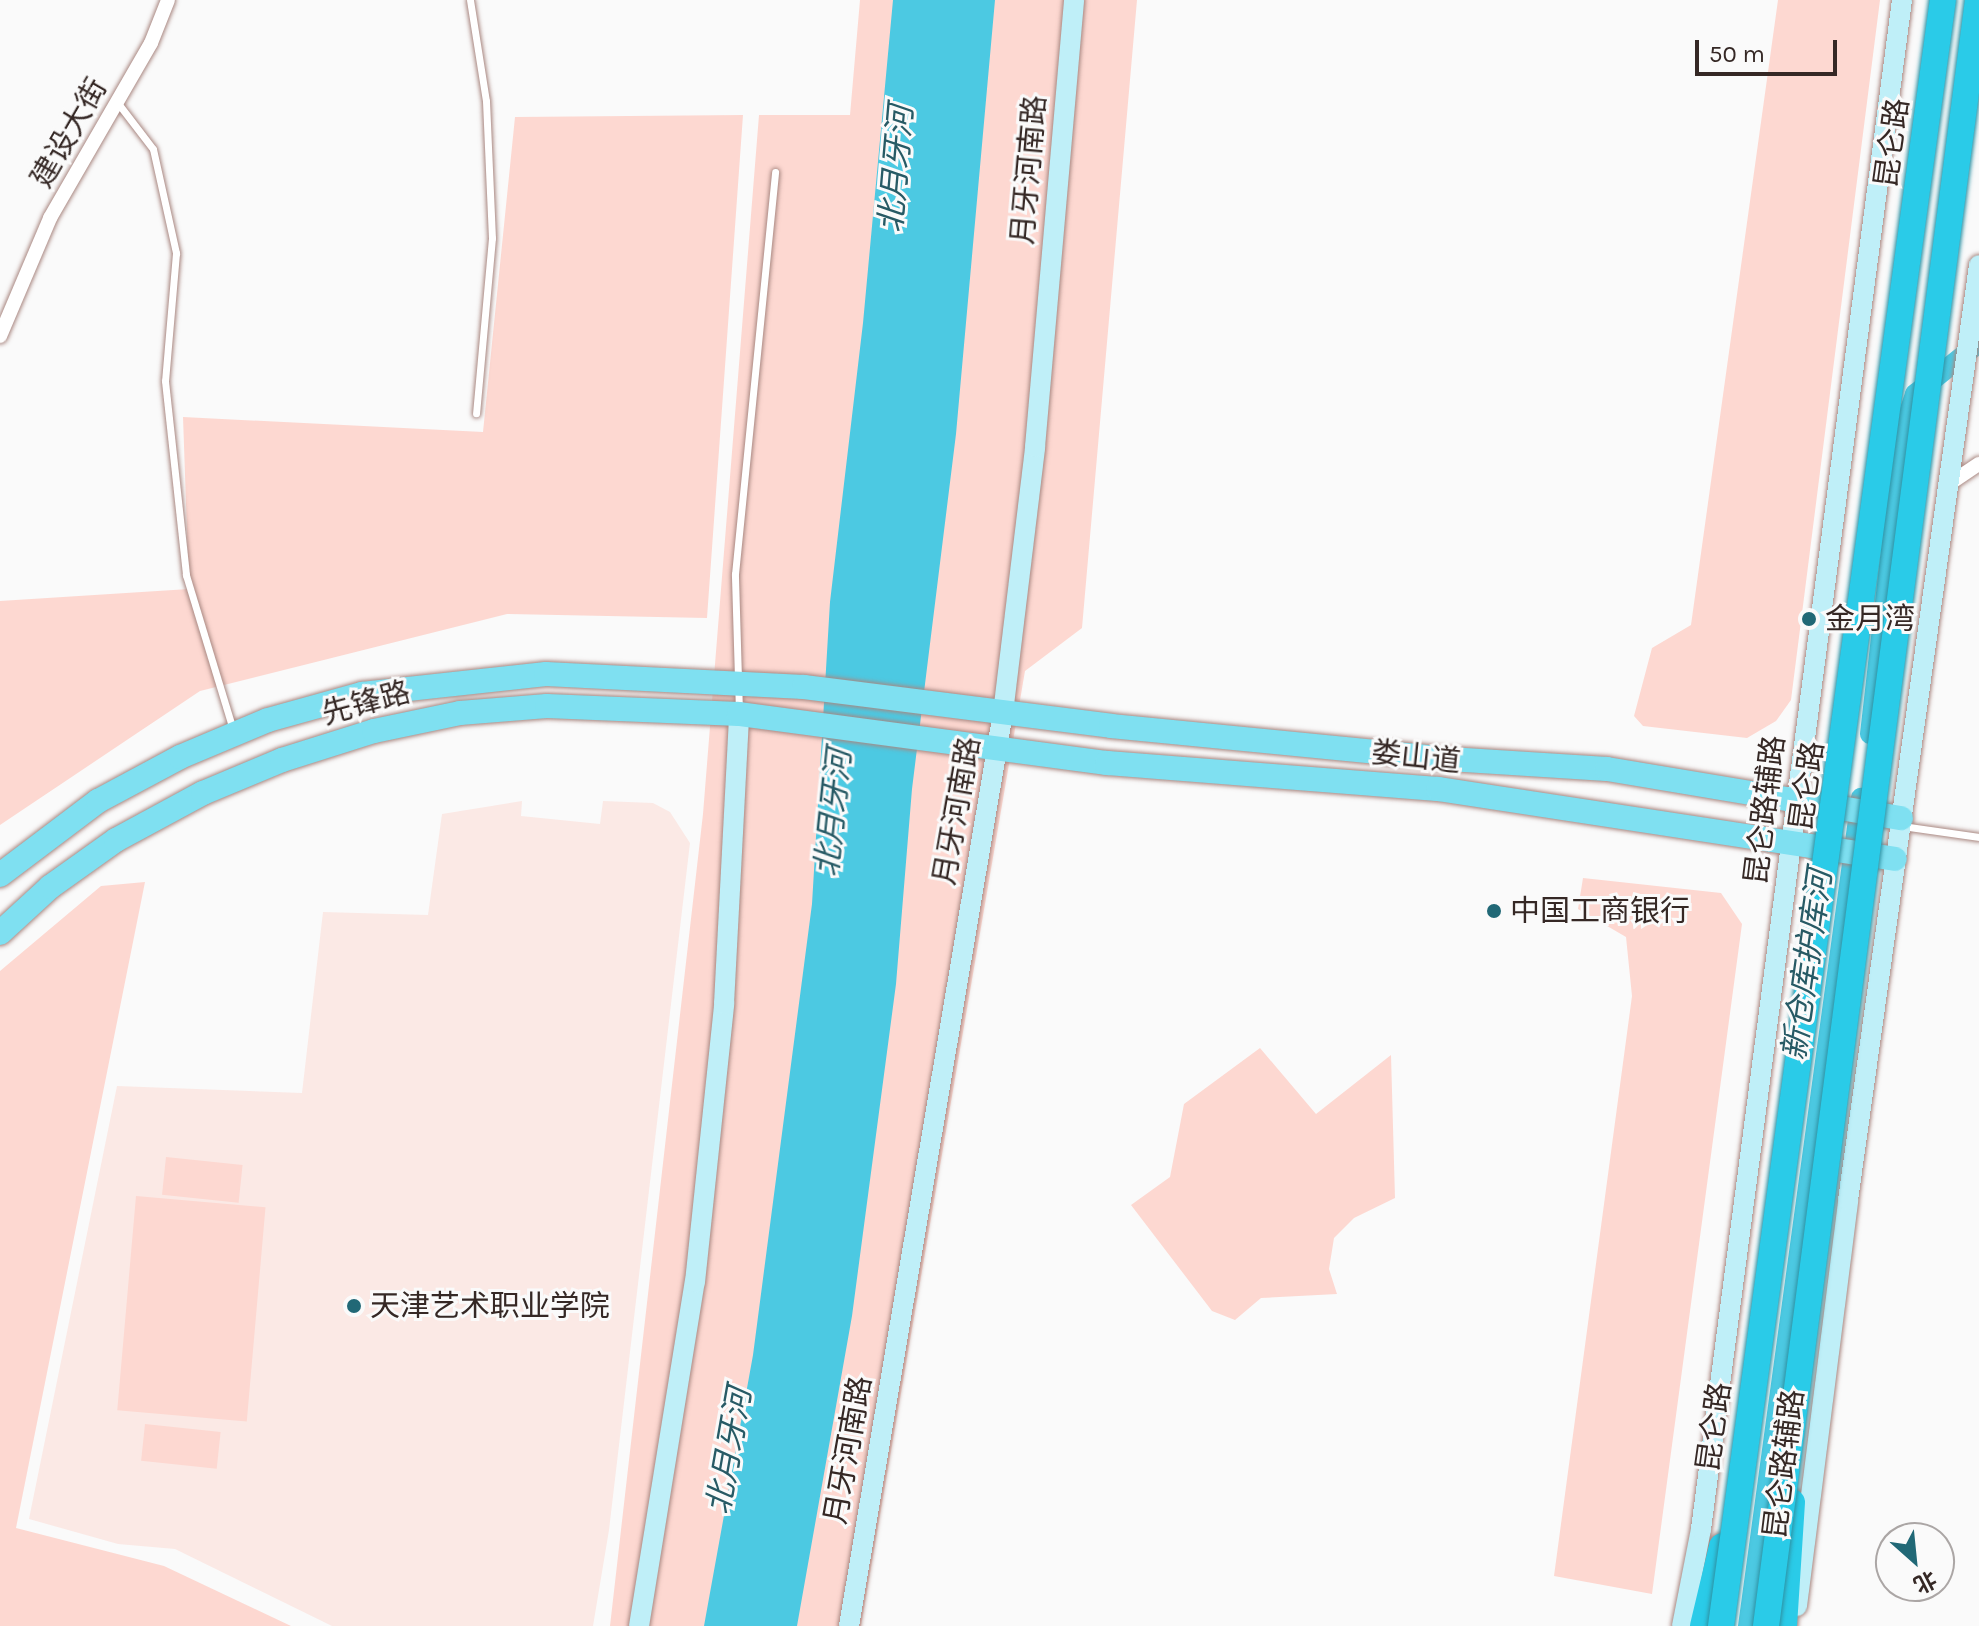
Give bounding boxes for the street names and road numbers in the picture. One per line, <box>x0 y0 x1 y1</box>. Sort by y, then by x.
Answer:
street label: 建设大街 <box>23 72 115 194</box>
street label: 月牙河南路 <box>1005 94 1053 246</box>
street label: 昆仑路 <box>1868 96 1916 190</box>
street label: 先锋路 <box>318 674 414 732</box>
street label: 昆仑路辅路 <box>1738 733 1792 887</box>
street label: 月牙河南路 <box>926 734 988 888</box>
street label: 娄山道 <box>1369 734 1463 780</box>
street label: 昆仑路 <box>1783 739 1831 833</box>
street label: 月牙河南路 <box>817 1373 879 1527</box>
street label: 昆仑路 <box>1690 1380 1738 1474</box>
street label: 昆仑路辅路 <box>1757 1387 1811 1541</box>

